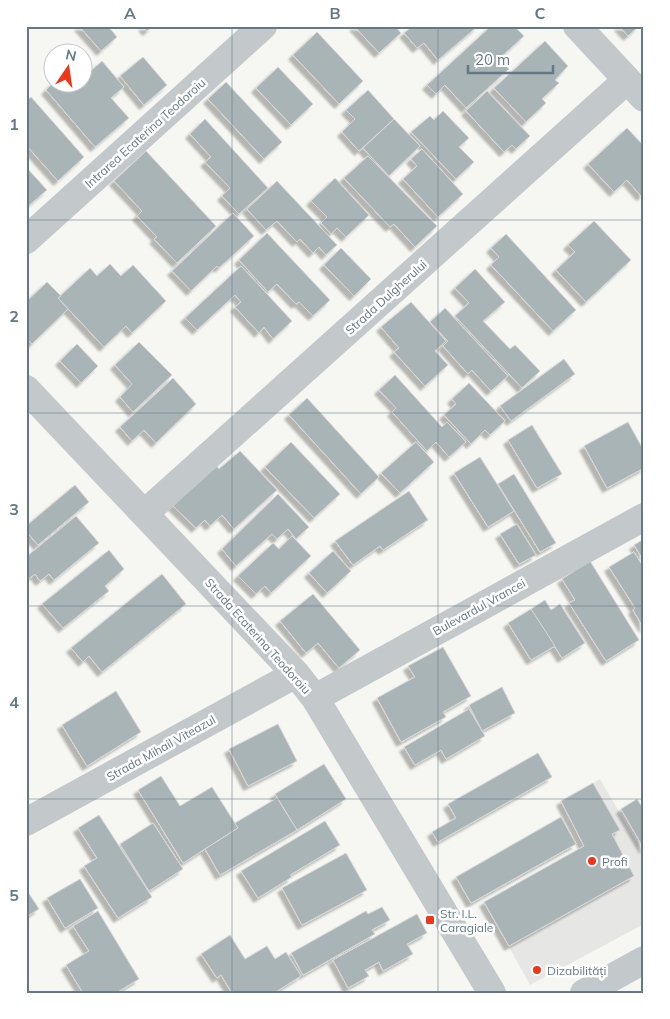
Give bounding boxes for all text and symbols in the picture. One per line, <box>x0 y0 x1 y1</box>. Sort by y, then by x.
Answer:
text: A <box>124 3 136 23</box>
text: B <box>329 3 341 23</box>
text: C <box>535 3 546 23</box>
north arrow <box>42 42 92 92</box>
scale bar <box>468 42 552 74</box>
text: N <box>64 45 78 65</box>
text: 20 m <box>475 50 510 69</box>
street label: Intrarea Ecaterina Teodoroiu <box>82 75 208 191</box>
text: 1 <box>9 114 19 134</box>
street label: Strada Dulgherului <box>342 256 430 337</box>
text: 2 <box>9 306 19 326</box>
text: 3 <box>9 499 19 519</box>
street label: Strada Ecaterina Teodoroiu <box>202 575 314 697</box>
street label: Bulevardul Vrancei <box>430 575 528 639</box>
text: 4 <box>9 692 19 712</box>
street label: Strada Mihail Viteazul <box>104 712 218 784</box>
place label: Profi <box>602 854 628 869</box>
marker: Profi <box>586 855 598 867</box>
text: 5 <box>9 885 19 905</box>
place label: Str. I.L. Caragiale <box>440 906 493 935</box>
marker: Str. I.L. Caragiale <box>424 914 436 926</box>
place label: Dizabilități <box>547 963 607 979</box>
marker: Dizabilități <box>531 964 543 976</box>

